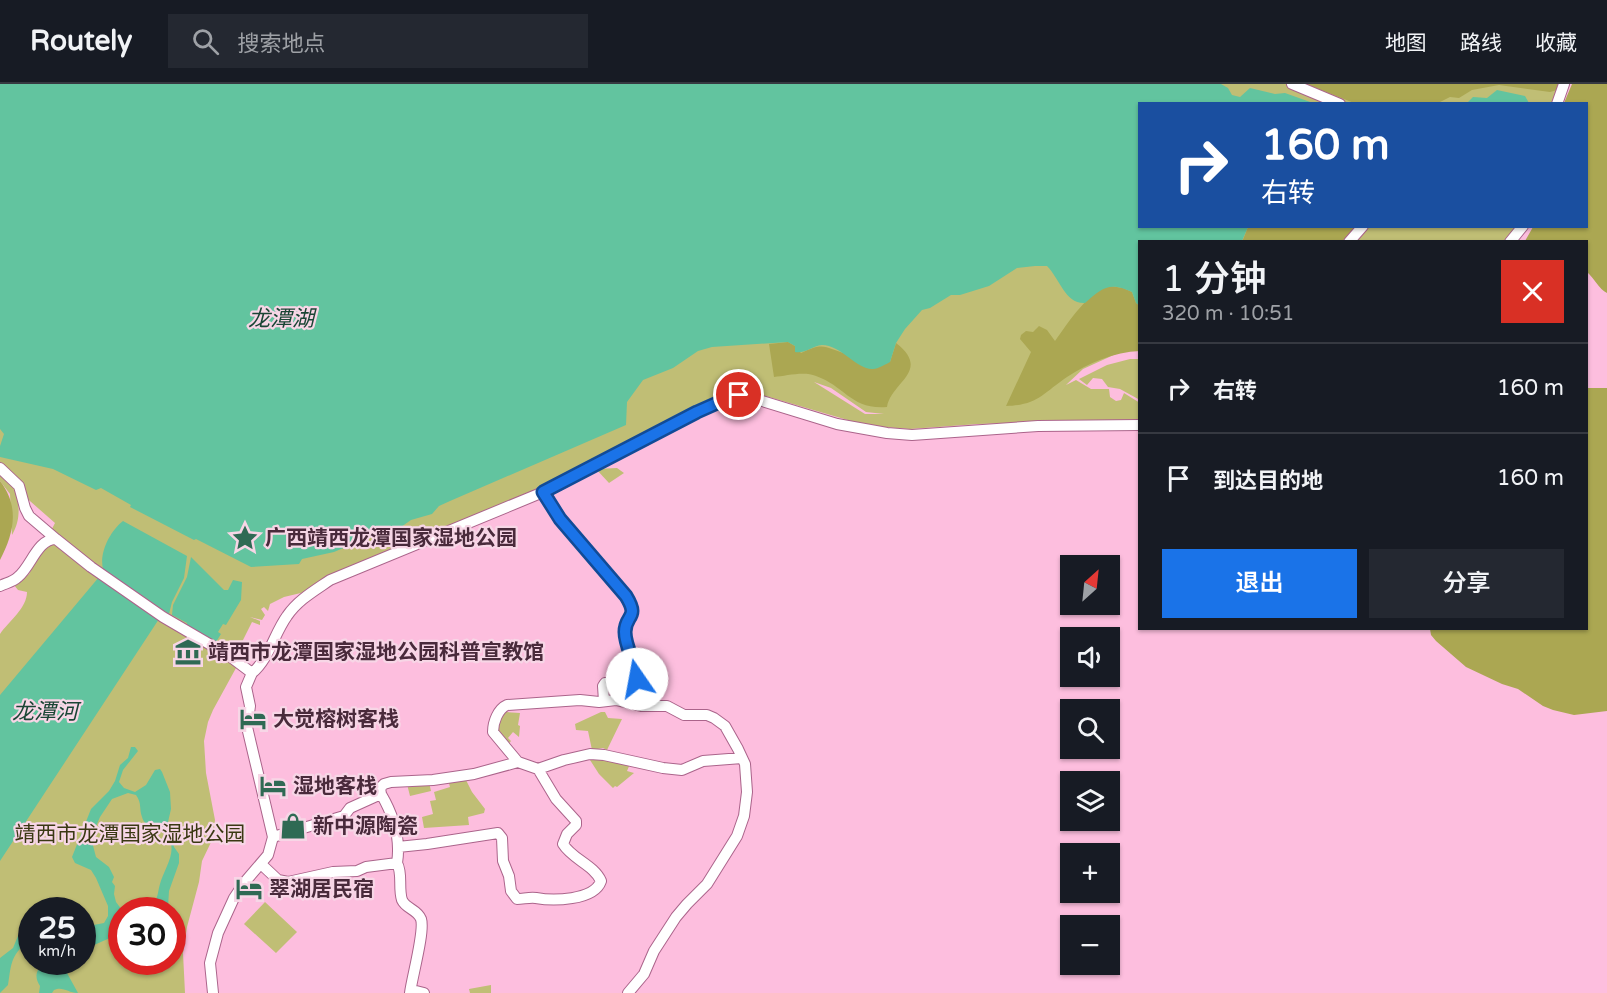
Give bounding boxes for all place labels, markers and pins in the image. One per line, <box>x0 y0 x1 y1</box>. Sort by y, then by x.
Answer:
pin <box>713 369 764 420</box>
place icon: 广西靖西龙潭国家湿地公园 <box>230 523 260 553</box>
place label: 广西靖西龙潭国家湿地公园 <box>265 526 517 551</box>
museum icon: 靖西市龙潭国家湿地公园科普宣教馆 <box>173 637 203 667</box>
place label: 靖西市龙潭国家湿地公园科普宣教馆 <box>208 640 544 665</box>
hotel icon: 大觉榕树客栈 <box>238 704 268 734</box>
place label: 大觉榕树客栈 <box>273 707 399 732</box>
hotel icon: 湿地客栈 <box>258 771 288 801</box>
place label: 湿地客栈 <box>293 774 377 799</box>
shop icon: 新中源陶瓷 <box>278 811 308 841</box>
place label: 新中源陶瓷 <box>313 814 418 839</box>
hotel icon: 翠湖居民宿 <box>234 874 264 904</box>
place label: 翠湖居民宿 <box>269 877 374 902</box>

